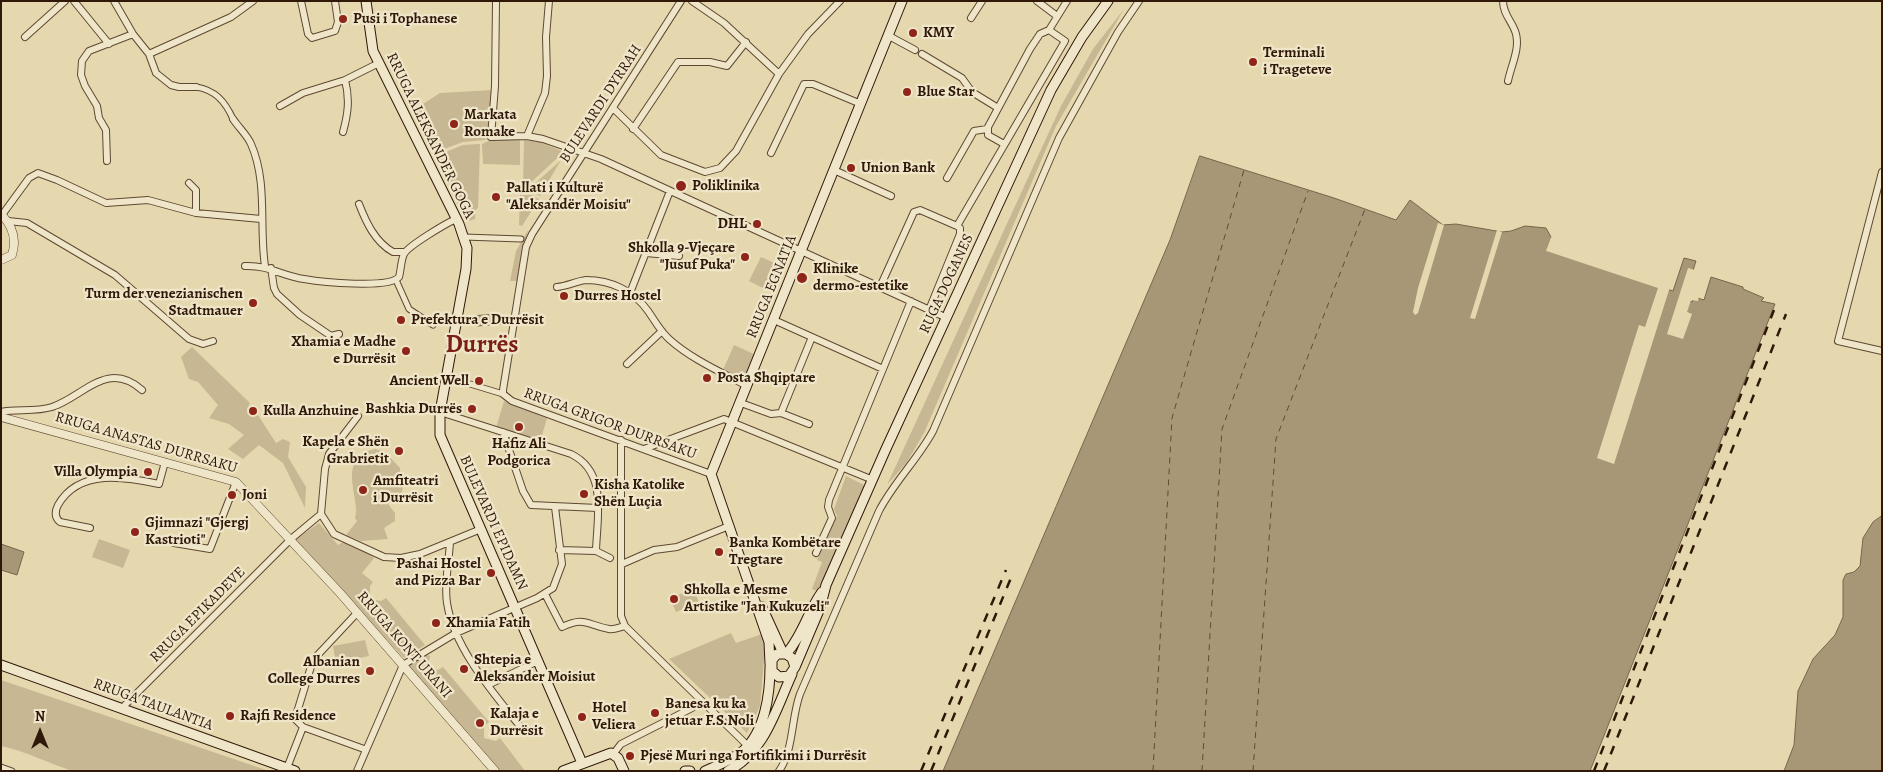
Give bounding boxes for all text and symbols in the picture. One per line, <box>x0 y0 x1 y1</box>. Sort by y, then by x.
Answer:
place label: Pusi i Tophanese <box>353 10 457 28</box>
marker: Pusi i Tophanese <box>337 13 349 25</box>
place label: KMY <box>923 24 954 42</box>
marker: KMY <box>907 27 919 39</box>
street label: BULEVARDI DYRRAH <box>556 41 646 167</box>
place label: Terminali i Trageteve <box>1263 44 1332 79</box>
street label: RRUGA ALEKSANDER GOGA <box>382 50 478 222</box>
marker: Terminali i Trageteve <box>1247 56 1259 68</box>
place label: Blue Star <box>917 83 975 101</box>
marker: Blue Star <box>901 86 913 98</box>
place label: Markata Romake <box>464 106 517 141</box>
marker: Markata Romake <box>448 118 460 130</box>
place label: Union Bank <box>861 159 935 177</box>
marker: Union Bank <box>845 162 857 174</box>
place label: Poliklinika <box>692 177 760 195</box>
place label: Pallati i Kulturë "Aleksandër Moisiu" <box>506 179 631 214</box>
marker: Poliklinika <box>674 179 688 193</box>
marker: Pallati i Kulturë "Aleksandër Moisiu" <box>490 191 502 203</box>
place label: DHL <box>717 215 747 233</box>
marker: DHL <box>751 218 763 230</box>
street label: RUGA DOGANES <box>916 231 978 337</box>
street label: RRUGA EGNATIA <box>743 233 801 341</box>
place label: Shkolla 9-Vjeçare "Jusuf Puka" <box>628 239 735 274</box>
marker: Shkolla 9-Vjeçare "Jusuf Puka" <box>739 251 751 263</box>
place label: Klinike dermo-estetike <box>813 260 909 295</box>
marker: Klinike dermo-estetike <box>795 271 809 285</box>
place label: Turm der venezianischen Stadtmauer <box>85 285 243 320</box>
place label: Durres Hostel <box>574 287 661 305</box>
marker: Durres Hostel <box>558 290 570 302</box>
marker: Turm der venezianischen Stadtmauer <box>247 297 259 309</box>
place label: Prefektura e Durrësit <box>411 311 544 329</box>
marker: Prefektura e Durrësit <box>395 314 407 326</box>
district label: Durrës <box>445 331 519 361</box>
place label: Xhamia e Madhe e Durrësit <box>291 333 396 368</box>
marker: Xhamia e Madhe e Durrësit <box>400 345 412 357</box>
place label: Posta Shqiptare <box>717 369 815 387</box>
place label: Ancient Well <box>390 372 469 390</box>
marker: Posta Shqiptare <box>701 372 713 384</box>
marker: Ancient Well <box>473 375 485 387</box>
street label: RRUGA GRIGOR DURRSAKU <box>521 384 699 464</box>
place label: Bashkia Durrës <box>365 400 462 418</box>
place label: Kulla Anzhuine <box>263 402 359 420</box>
marker: Bashkia Durrës <box>466 403 478 415</box>
marker: Kulla Anzhuine <box>247 405 259 417</box>
street label: RRUGA ANASTAS DURRSAKU <box>53 408 239 478</box>
marker: Hafiz Ali Podgorica <box>513 421 525 433</box>
place label: Kapela e Shën Grabrietit <box>302 433 389 468</box>
place label: Hafiz Ali Podgorica <box>487 435 551 470</box>
marker: Kapela e Shën Grabrietit <box>393 445 405 457</box>
street label: BULEVARDI EPIDAMN <box>455 453 531 593</box>
place label: Villa Olympia <box>54 463 138 481</box>
marker: Villa Olympia <box>142 466 154 478</box>
place label: Amfiteatri i Durrësit <box>373 472 439 507</box>
place label: Kisha Katolike Shën Luçia <box>594 476 685 511</box>
marker: Amfiteatri i Durrësit <box>357 484 369 496</box>
place label: Joni <box>242 486 267 504</box>
marker: Kisha Katolike Shën Luçia <box>578 488 590 500</box>
marker: Joni <box>226 489 238 501</box>
place label: Gjimnazi "Gjergj Kastrioti" <box>145 514 249 549</box>
marker: Gjimnazi "Gjergj Kastrioti" <box>129 526 141 538</box>
place label: Banka Kombëtare Tregtare <box>729 534 841 569</box>
marker: Banka Kombëtare Tregtare <box>713 546 725 558</box>
place label: Pashai Hostel and Pizza Bar <box>395 555 481 590</box>
street label: RRUGA EPIKADEVE <box>146 563 250 667</box>
marker: Pashai Hostel and Pizza Bar <box>485 567 497 579</box>
place label: Shkolla e Mesme Artistike "Jan Kukuzeli" <box>684 581 829 616</box>
street label: RRUGA KONT URANI <box>353 588 455 702</box>
marker: Shkolla e Mesme Artistike "Jan Kukuzeli" <box>668 593 680 605</box>
place label: Xhamia Fatih <box>446 614 531 632</box>
marker: Xhamia Fatih <box>430 617 442 629</box>
place label: Shtepia e Aleksander Moisiut <box>474 651 596 686</box>
place label: Albanian College Durres <box>268 653 360 688</box>
marker: Shtepia e Aleksander Moisiut <box>458 663 470 675</box>
marker: Albanian College Durres <box>364 665 376 677</box>
street label: RRUGA TAULANTIA <box>91 675 215 735</box>
place label: Banesa ku ka jetuar F.S.Noli <box>665 695 754 730</box>
place label: Hotel Veliera <box>592 699 636 734</box>
place label: Kalaja e Durrësit <box>490 705 543 740</box>
north arrow <box>15 707 65 757</box>
text: N <box>35 707 45 726</box>
place label: Rajfi Residence <box>240 707 336 725</box>
marker: Banesa ku ka jetuar F.S.Noli <box>649 707 661 719</box>
marker: Rajfi Residence <box>224 710 236 722</box>
marker: Hotel Veliera <box>576 711 588 723</box>
marker: Kalaja e Durrësit <box>474 717 486 729</box>
place label: Pjesë Muri nga Fortifikimi i Durrësit <box>640 747 867 765</box>
marker: Pjesë Muri nga Fortifikimi i Durrësit <box>624 750 636 762</box>

